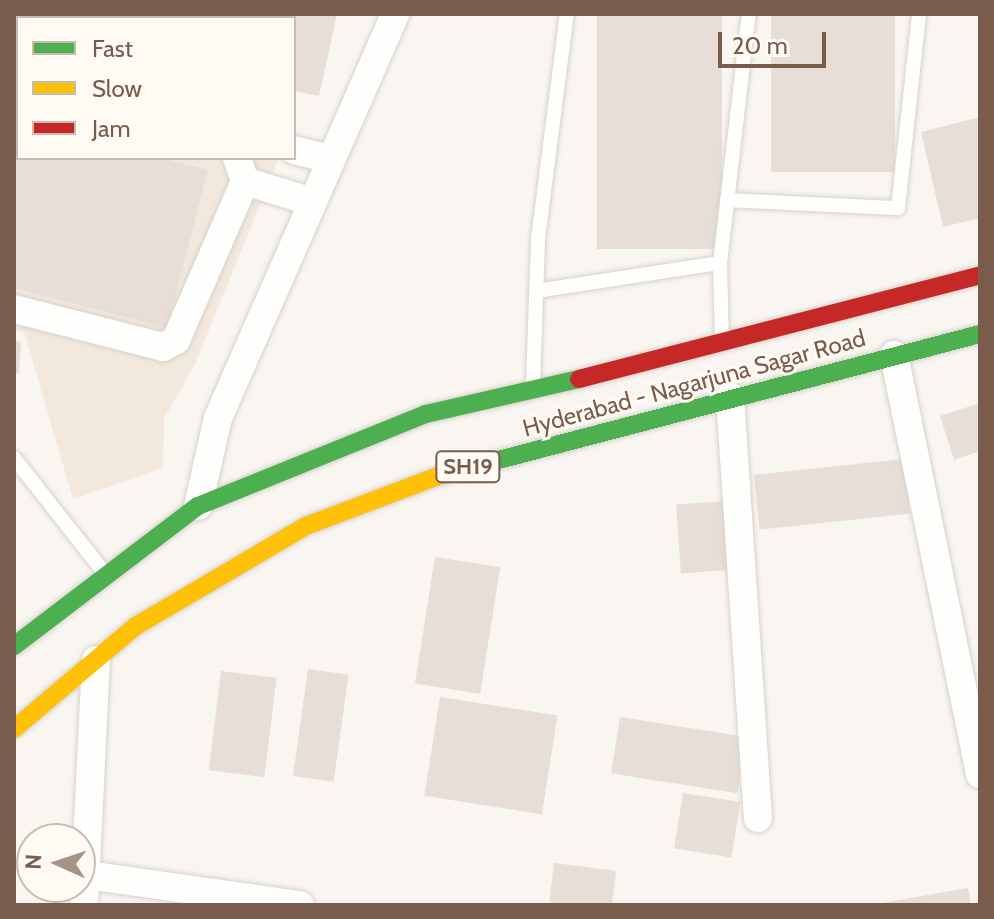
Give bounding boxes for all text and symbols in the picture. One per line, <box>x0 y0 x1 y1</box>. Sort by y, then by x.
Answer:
legend <box>16 16 296 160</box>
scale bar <box>722 16 830 66</box>
text: 20 m <box>732 31 788 60</box>
text: Fast <box>92 34 133 63</box>
text: Slow <box>92 74 142 103</box>
text: Jam <box>92 114 130 143</box>
street label: Hyderabad - Nagarjuna Sagar Road <box>520 323 868 443</box>
road number: SH19 <box>434 449 502 485</box>
north arrow <box>16 823 96 903</box>
text: N <box>20 853 47 870</box>

